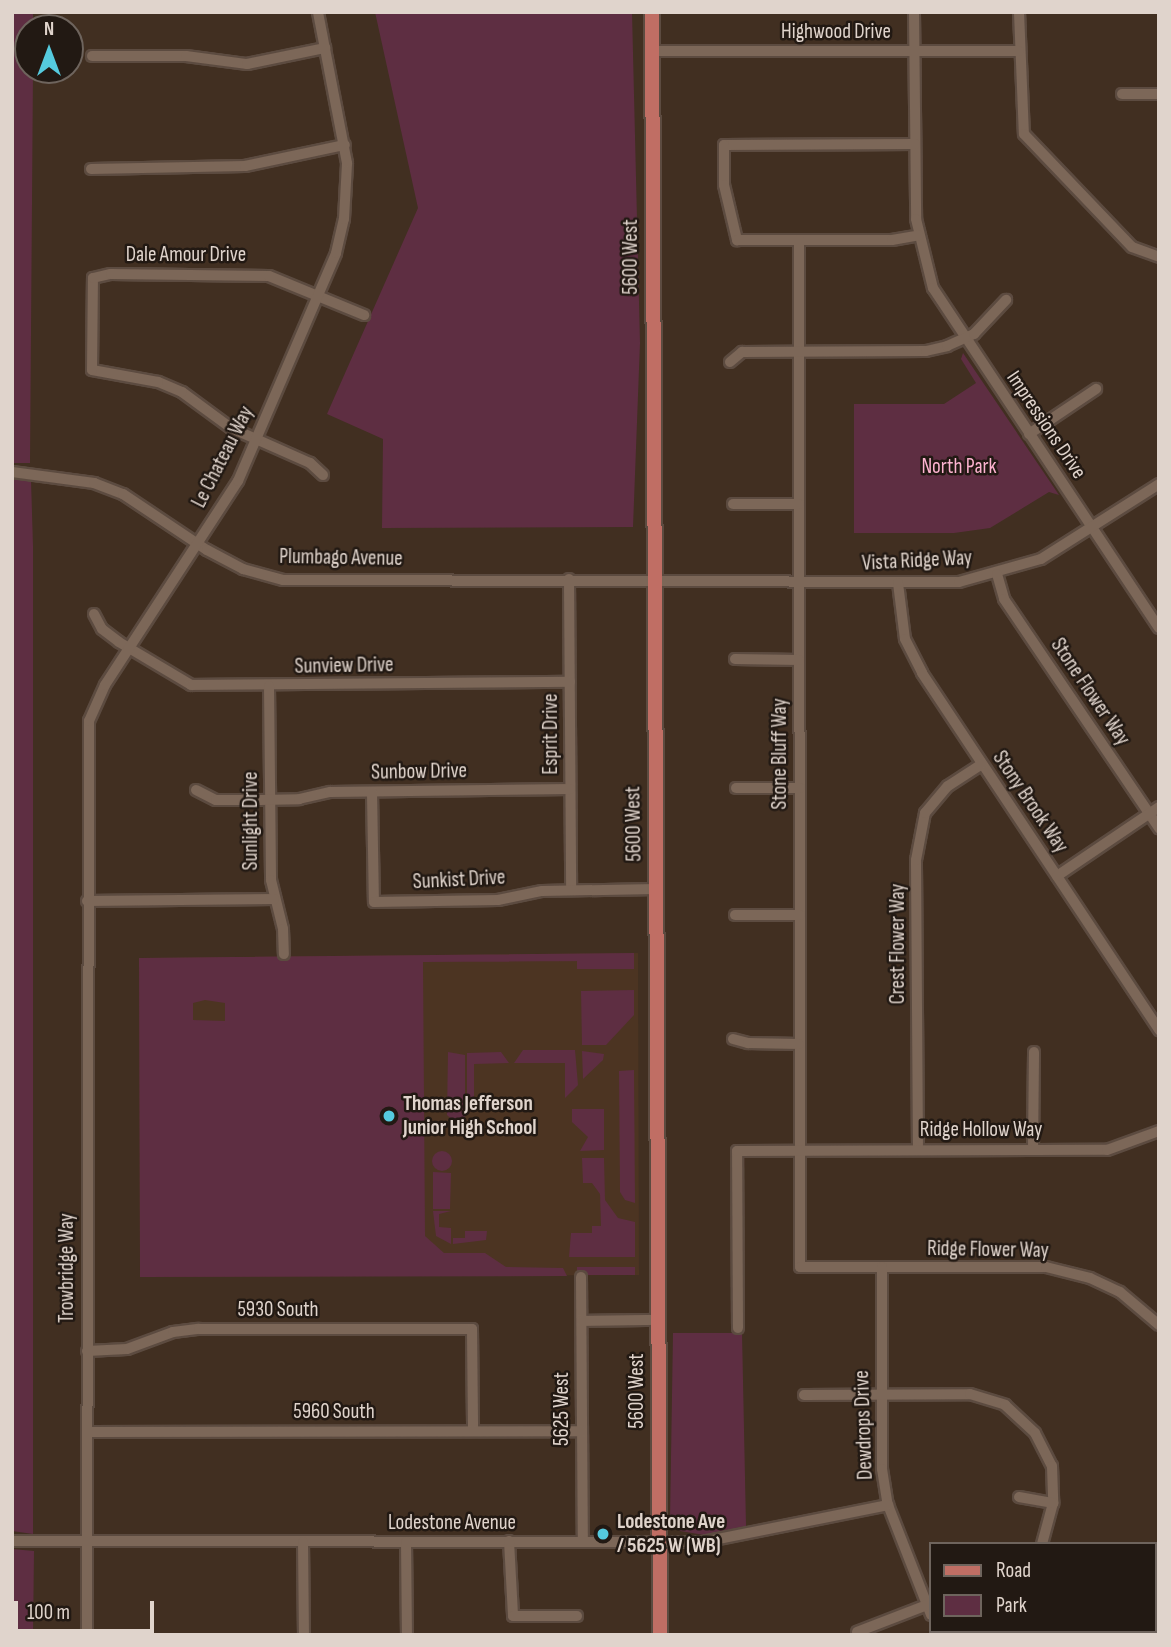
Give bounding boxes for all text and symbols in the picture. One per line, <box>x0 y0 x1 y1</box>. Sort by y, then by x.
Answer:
north arrow <box>14 14 84 84</box>
text: N <box>44 18 54 41</box>
street label: Highwood Drive <box>781 19 891 45</box>
street label: 5600 West <box>618 219 644 295</box>
street label: Dale Amour Drive <box>126 242 246 268</box>
street label: Impressions Drive <box>1001 366 1091 484</box>
street label: Le Chateau Way <box>187 402 259 512</box>
park label: North Park <box>921 454 997 480</box>
street label: Plumbago Avenue <box>279 544 403 572</box>
street label: Vista Ridge Way <box>861 546 973 576</box>
street label: Stone Flower Way <box>1045 634 1135 750</box>
street label: Sunview Drive <box>294 653 394 679</box>
street label: Esprit Drive <box>538 693 564 775</box>
street label: Stone Bluff Way <box>767 698 793 810</box>
street label: Stony Brook Way <box>987 746 1073 858</box>
street label: Sunbow Drive <box>371 759 467 785</box>
street label: Sunlight Drive <box>238 772 264 870</box>
street label: 5600 West <box>621 786 647 862</box>
street label: Sunkist Drive <box>412 865 506 895</box>
street label: Crest Flower Way <box>885 884 911 1004</box>
place label: Thomas Jefferson Junior High School <box>403 1091 537 1141</box>
marker: Thomas Jefferson Junior High School <box>381 1108 397 1124</box>
street label: Ridge Hollow Way <box>920 1117 1042 1143</box>
street label: Trowbridge Way <box>54 1213 80 1323</box>
street label: Ridge Flower Way <box>927 1236 1049 1264</box>
street label: 5930 South <box>237 1297 319 1323</box>
street label: 5600 West <box>624 1353 650 1429</box>
street label: Dewdrops Drive <box>849 1370 879 1480</box>
street label: 5625 West <box>549 1372 575 1446</box>
street label: 5960 South <box>293 1399 375 1425</box>
place label: Lodestone Ave / 5625 W (WB) <box>617 1509 725 1559</box>
street label: Lodestone Avenue <box>388 1510 516 1536</box>
marker: Lodestone Ave / 5625 W (WB) <box>595 1526 611 1542</box>
legend <box>930 1542 1157 1633</box>
text: Road <box>996 1558 1031 1583</box>
scale bar <box>18 1588 158 1632</box>
text: Park <box>996 1593 1027 1618</box>
text: 100 m <box>27 1600 70 1625</box>

